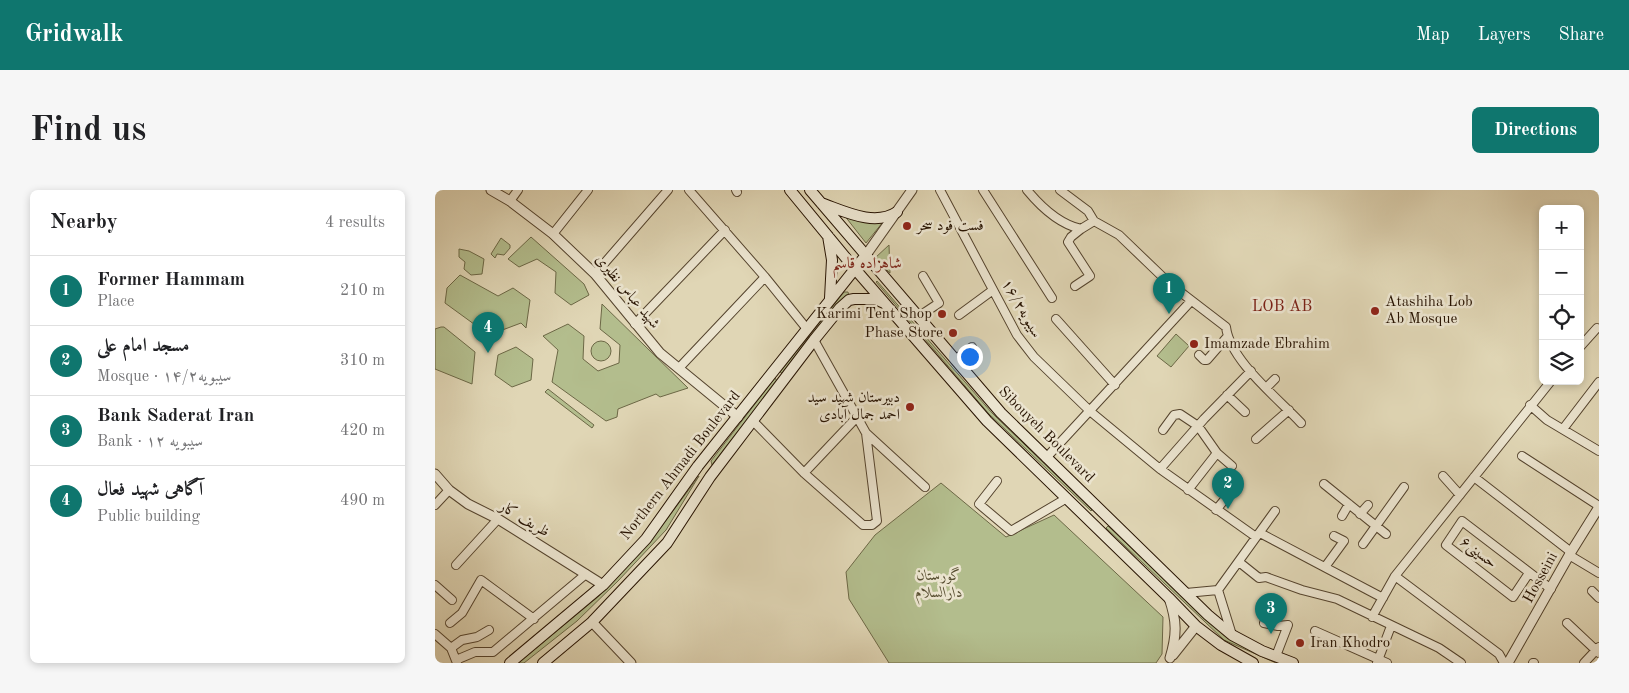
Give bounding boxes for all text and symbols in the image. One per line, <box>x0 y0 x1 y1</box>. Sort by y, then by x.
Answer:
text: Gridwalk <box>25 23 123 47</box>
text: Map <box>1416 26 1450 44</box>
text: Layers <box>1478 26 1530 44</box>
text: Share <box>1558 26 1604 44</box>
button: Directions <box>1472 107 1599 153</box>
text: Find us <box>30 113 146 148</box>
map controls <box>1539 205 1584 385</box>
button: + <box>1539 205 1584 250</box>
text: Nearby <box>50 212 118 233</box>
text: 4 results <box>325 215 385 231</box>
place label: فست فود سحر <box>915 219 984 235</box>
marker: فست فود سحر <box>901 220 913 232</box>
button: − <box>1539 250 1584 295</box>
street label: شهید عباس نظیری <box>591 252 662 332</box>
district label: شاهزاده قاسم <box>832 256 902 279</box>
text: Former Hammam <box>97 271 245 290</box>
pin: 1 <box>1153 273 1185 314</box>
street label: سیبویه۱۶/۲ <box>998 277 1044 341</box>
text: 1 <box>61 283 71 299</box>
text: 210 m <box>340 283 385 299</box>
text: Place <box>97 294 134 310</box>
place label: Atashiha Lob Ab Mosque <box>1385 295 1473 327</box>
button: locate <box>1539 295 1584 340</box>
district label: LOB AB <box>1252 299 1312 315</box>
marker: Atashiha Lob Ab Mosque <box>1369 305 1381 317</box>
place label: Karimi Tent Shop <box>816 307 932 322</box>
marker: Karimi Tent Shop <box>936 308 948 320</box>
pin: 4 <box>472 312 504 353</box>
place label: Phase Store <box>865 326 943 341</box>
marker: Phase Store <box>947 327 959 339</box>
text: مسجد امام علی <box>97 337 189 356</box>
place label: Imamzade Ebrahim <box>1204 337 1330 352</box>
marker: Imamzade Ebrahim <box>1188 338 1200 350</box>
button: layers <box>1539 340 1584 385</box>
your location <box>957 344 983 370</box>
text: 2 <box>61 353 71 369</box>
text: 310 m <box>340 353 385 369</box>
text: Mosque · سیبویه۱۴/۲ <box>97 369 231 385</box>
street label: Sibouyeh Boulevard <box>995 384 1097 486</box>
street label: Northern Ahmadi Boulevard <box>618 389 744 543</box>
place label: دبیرستان شهید سید احمد جمال آبادی <box>808 391 900 423</box>
marker: دبیرستان شهید سید احمد جمال آبادی <box>904 401 916 413</box>
text: Bank Saderat Iran <box>97 407 254 426</box>
text: 3 <box>61 423 71 439</box>
text: 420 m <box>340 423 385 439</box>
text: Bank · سیبویه ۱۲ <box>97 434 203 450</box>
pin: 2 <box>1212 468 1244 509</box>
text: آگاهی شهید فعال <box>97 481 203 500</box>
text: 4 <box>61 493 71 509</box>
text: 490 m <box>340 493 385 509</box>
street label: ظریف کار <box>494 497 552 542</box>
text: Public building <box>97 509 200 525</box>
street label: حسینی۶ <box>1456 534 1499 573</box>
street label: Hosseini <box>1521 550 1561 606</box>
park label: گورستان دارالسلام <box>915 567 963 605</box>
pin: 3 <box>1255 593 1287 634</box>
place label: Iran Khodro <box>1310 636 1390 651</box>
marker: Iran Khodro <box>1294 637 1306 649</box>

